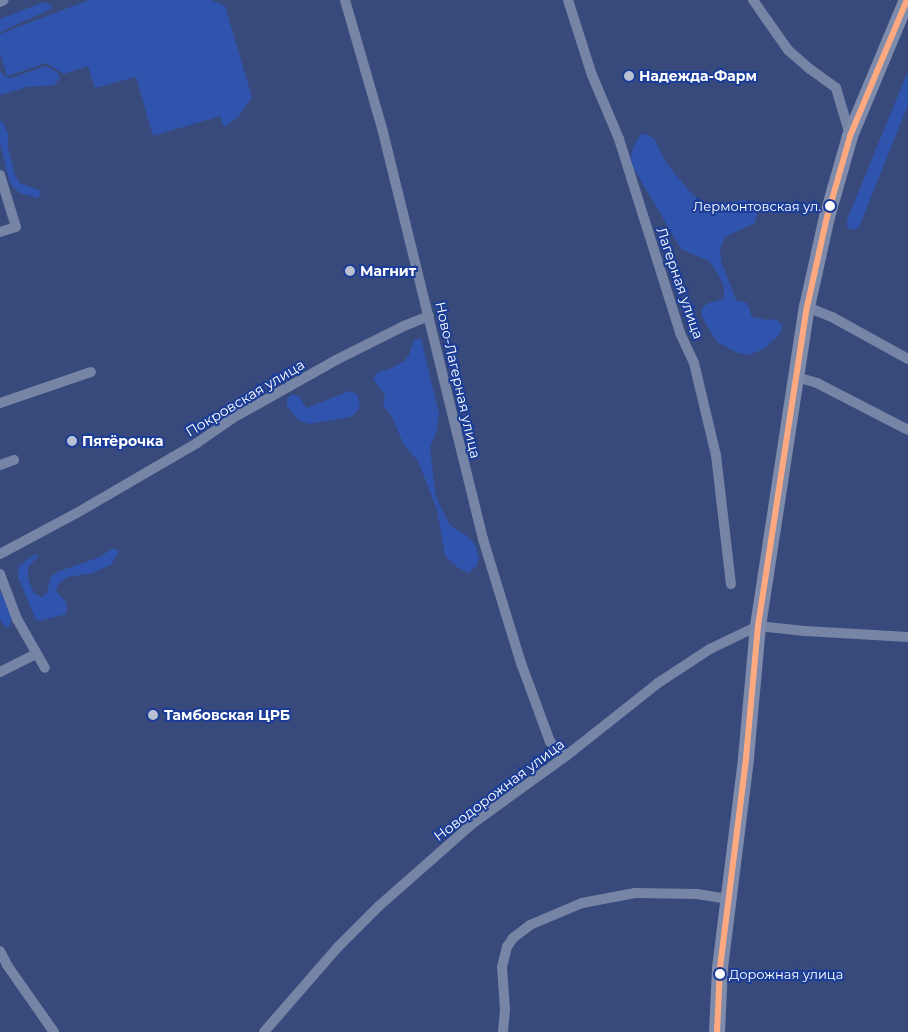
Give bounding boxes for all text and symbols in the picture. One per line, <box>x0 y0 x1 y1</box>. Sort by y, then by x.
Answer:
place label: Надежда-Фарм <box>639 68 757 84</box>
marker: Надежда-Фарм <box>623 70 635 82</box>
place label: Лермонтовская ул. <box>693 198 821 214</box>
marker: Лермонтовская ул. <box>825 201 835 211</box>
street label: Лагерная улица <box>653 225 707 341</box>
place label: Магнит <box>360 263 416 279</box>
marker: Магнит <box>344 265 356 277</box>
street label: Ново-Лагерная улица <box>432 300 484 460</box>
street label: Покровская улица <box>183 356 307 440</box>
place label: Пятёрочка <box>82 433 163 449</box>
marker: Пятёрочка <box>66 435 78 447</box>
place label: Тамбовская ЦРБ <box>164 707 290 723</box>
marker: Тамбовская ЦРБ <box>146 708 160 722</box>
street label: Новодорожная улица <box>430 735 568 845</box>
place label: Дорожная улица <box>729 966 843 982</box>
marker: Дорожная улица <box>715 969 725 979</box>

